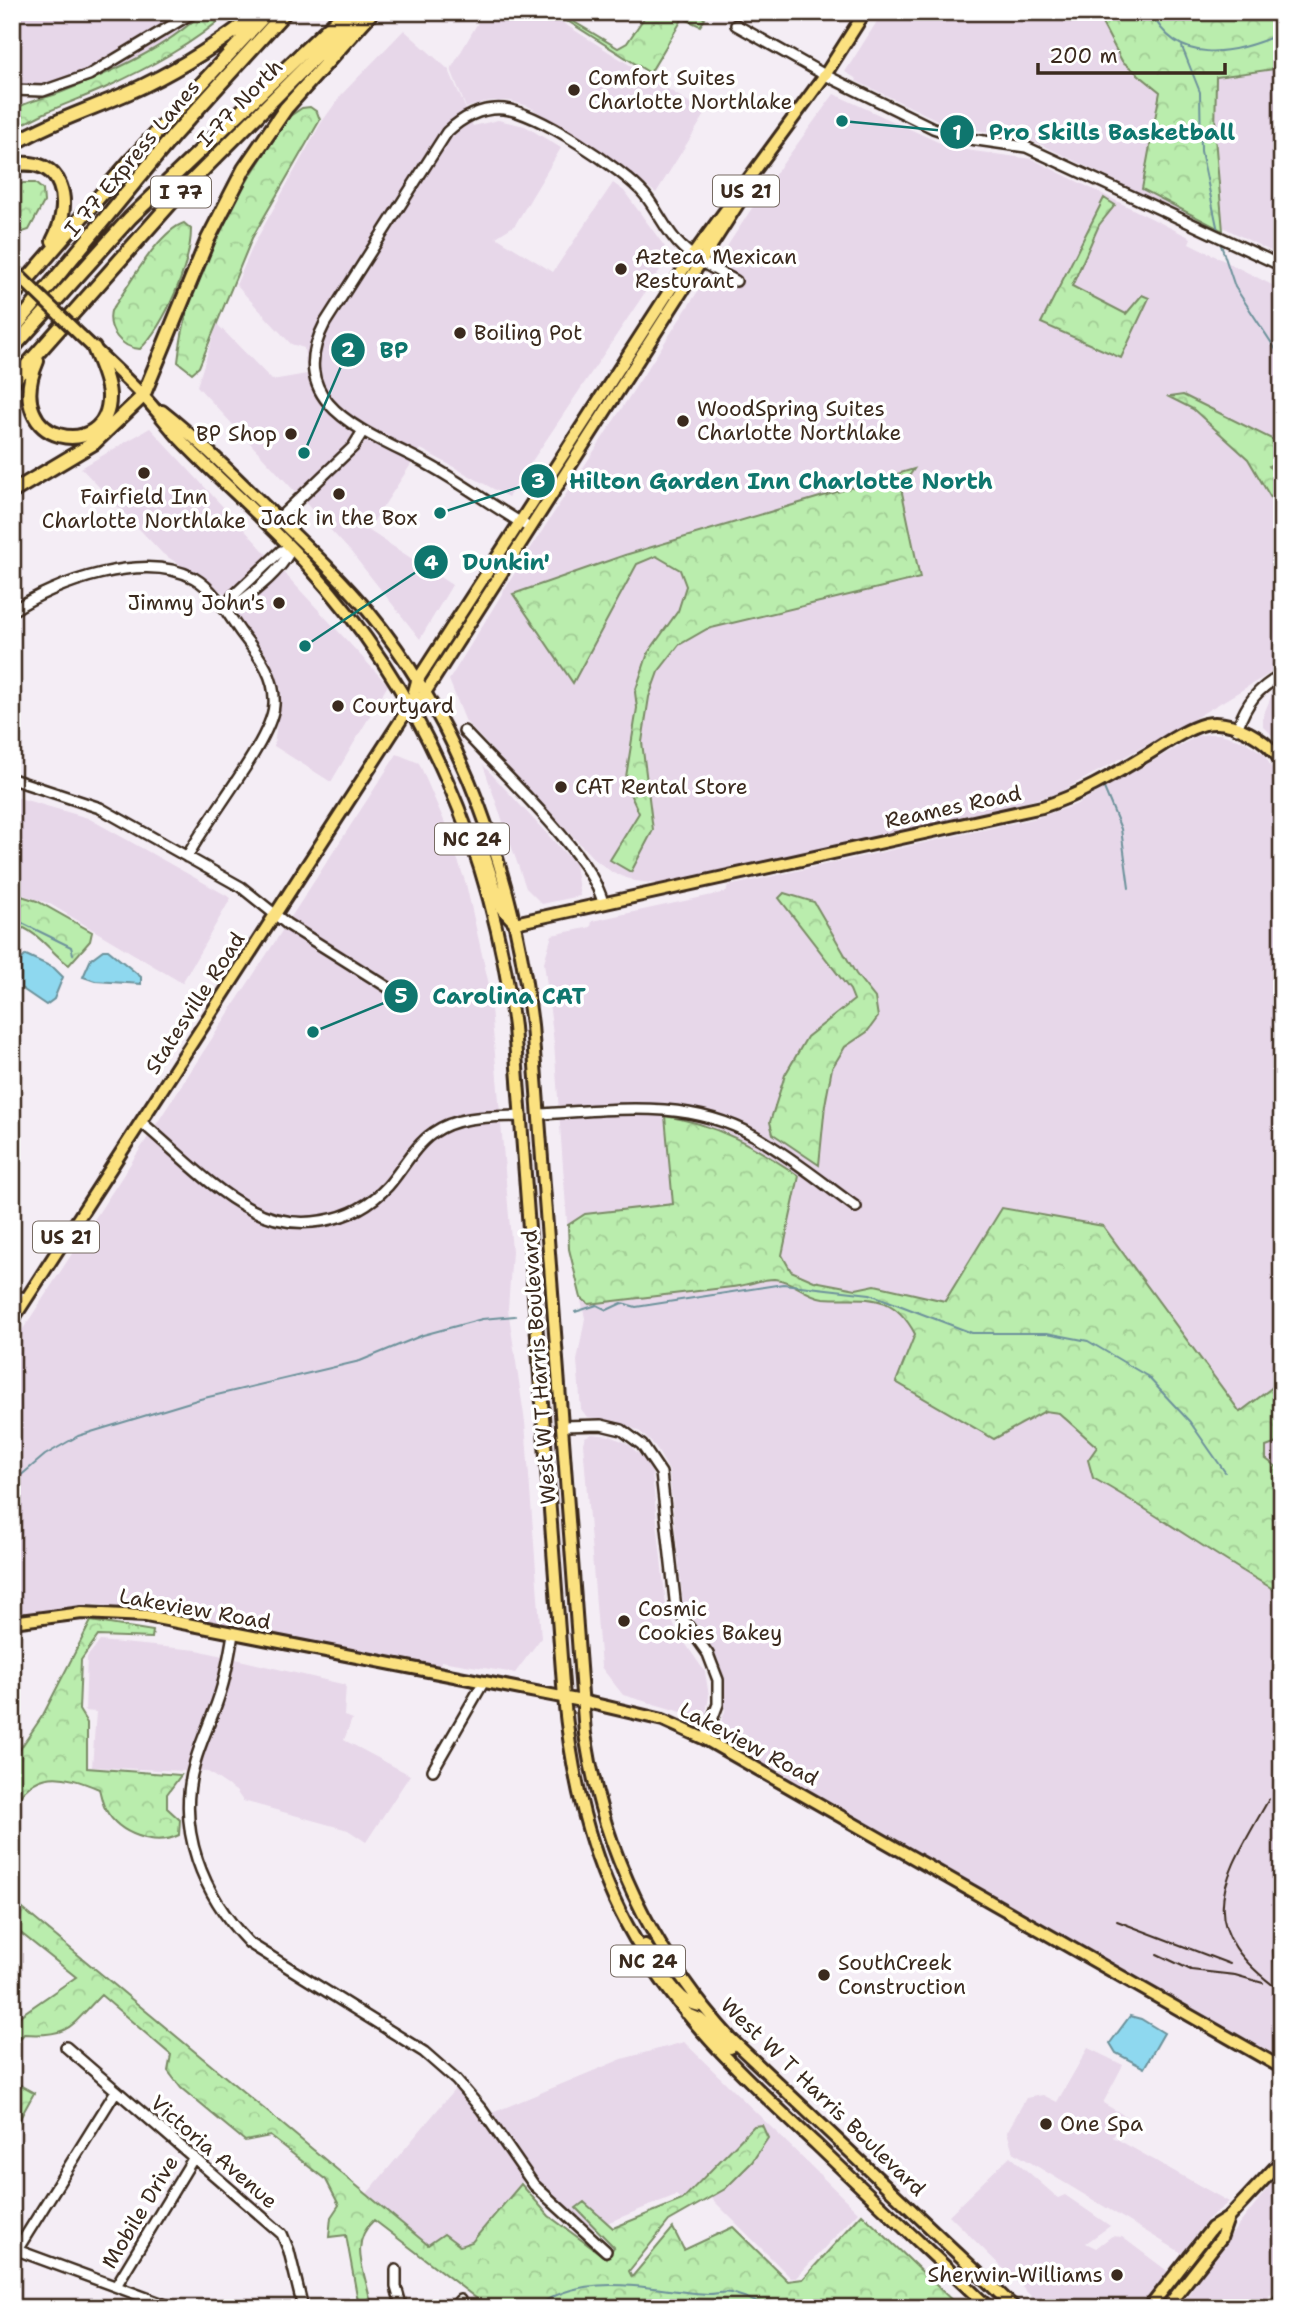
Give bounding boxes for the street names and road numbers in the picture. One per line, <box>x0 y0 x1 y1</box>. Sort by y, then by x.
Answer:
street label: I-77 North <box>191 53 289 153</box>
street label: I 77 Express Lanes <box>59 75 205 241</box>
road number: I 77 <box>151 176 211 208</box>
road number: US 21 <box>713 176 779 206</box>
street label: Reames Road <box>882 779 1024 835</box>
road number: NC 24 <box>435 824 509 854</box>
street label: Statesville Road <box>139 927 251 1079</box>
road number: US 21 <box>33 1222 99 1252</box>
street label: West W T Harris Boulevard <box>515 1229 563 1505</box>
street label: Lakeview Road <box>117 1582 273 1636</box>
street label: Lakeview Road <box>675 1696 823 1792</box>
road number: NC 24 <box>611 1946 685 1977</box>
street label: West W T Harris Boulevard <box>714 1991 932 2203</box>
street label: Victoria Avenue <box>144 2089 284 2215</box>
street label: Mobile Drive <box>95 2150 185 2274</box>

